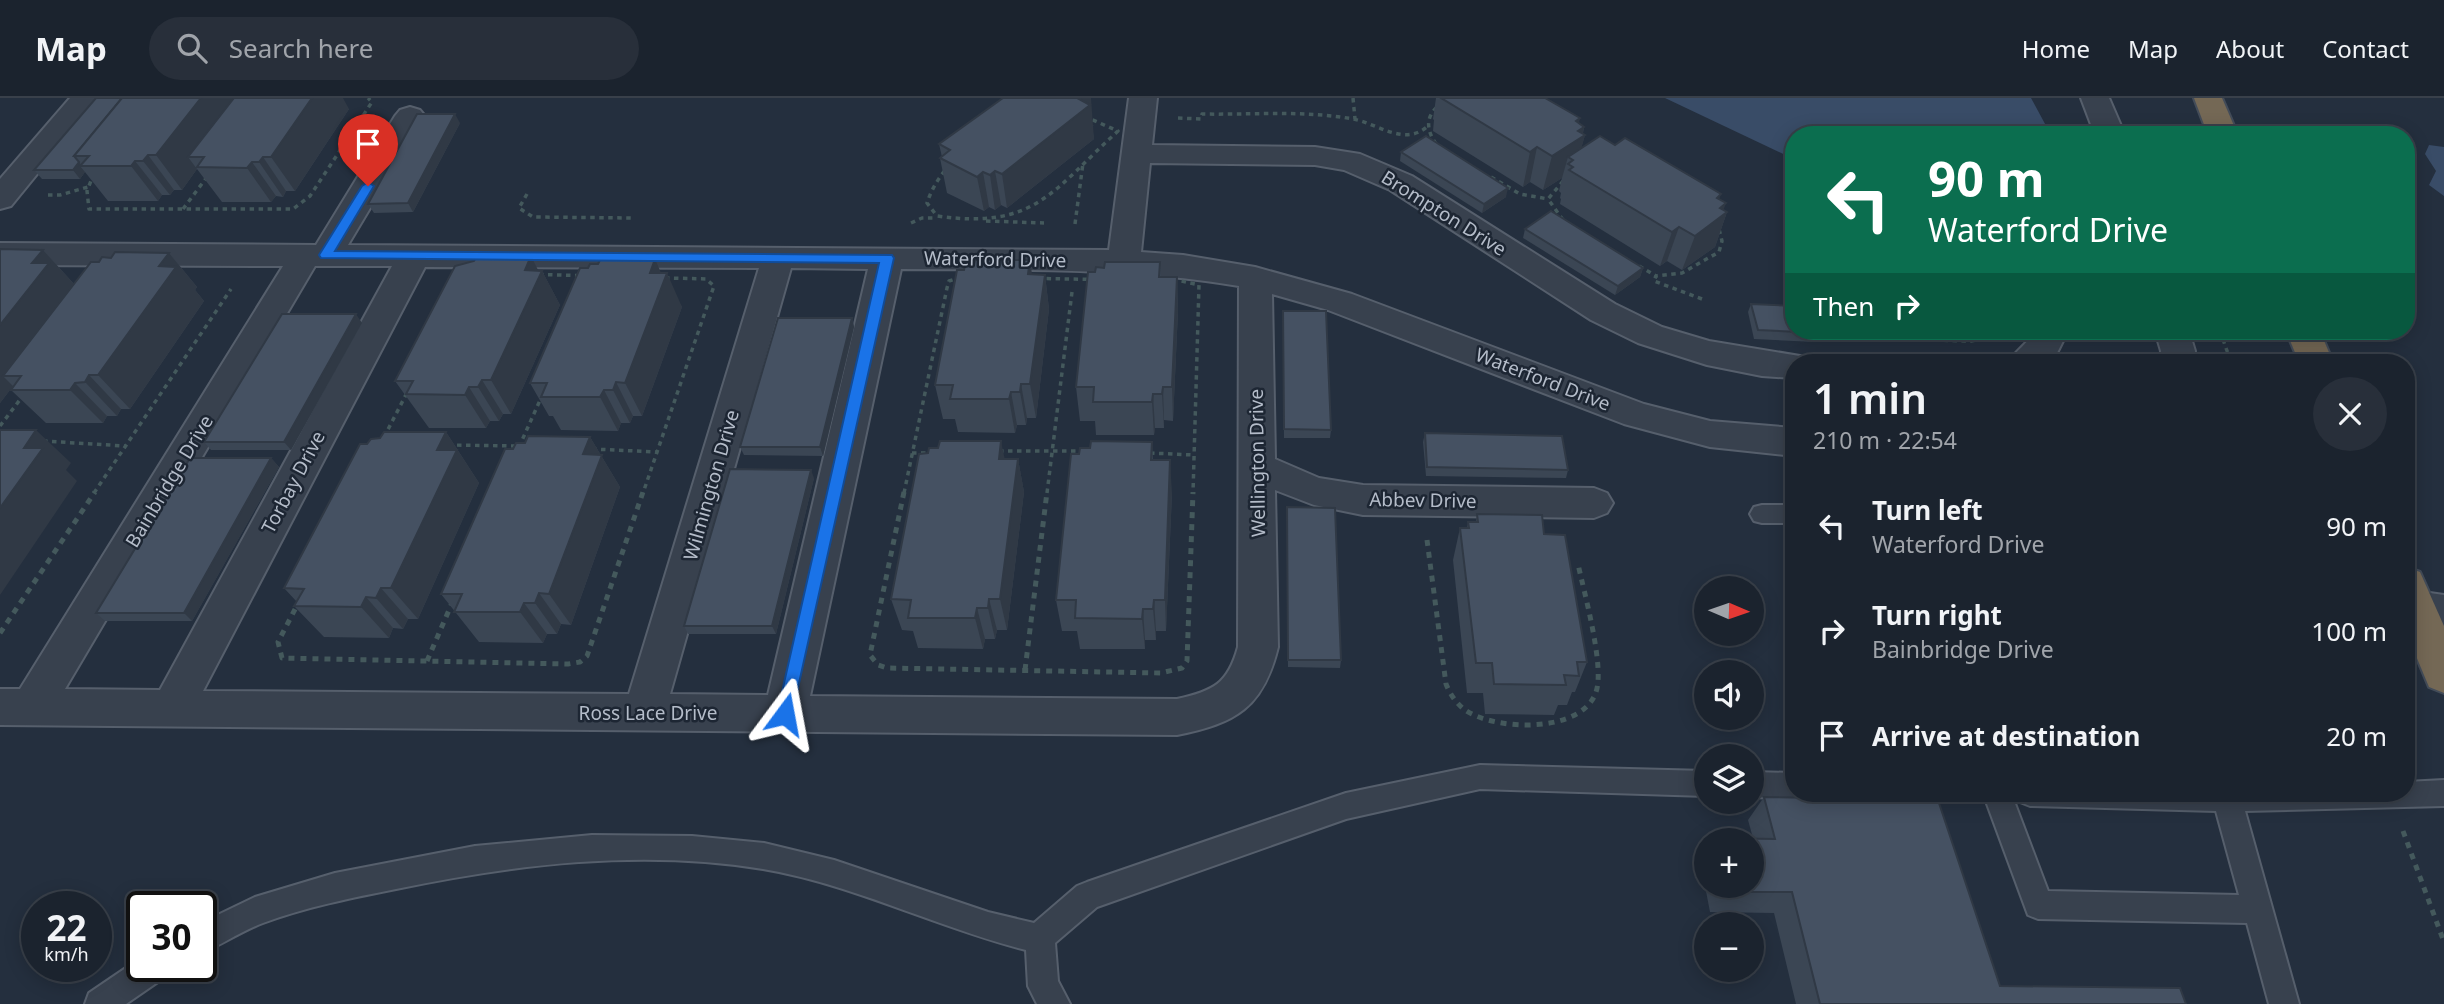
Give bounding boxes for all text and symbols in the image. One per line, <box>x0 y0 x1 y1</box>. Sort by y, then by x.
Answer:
search box <box>149 17 639 80</box>
text: Map <box>35 26 107 71</box>
icon: search <box>173 29 211 67</box>
text: Search here <box>229 30 373 66</box>
text: Home <box>2022 32 2090 65</box>
text: Map <box>2128 32 2178 65</box>
text: About <box>2216 32 2284 65</box>
text: Contact <box>2322 32 2409 65</box>
pin <box>338 114 398 186</box>
icon: arrive <box>349 125 387 163</box>
text: 90 m <box>1928 145 2045 211</box>
icon: left <box>1813 154 1904 245</box>
street label: Brompton Drive <box>1377 164 1511 262</box>
text: Waterford Drive <box>1928 208 2168 251</box>
street label: Waterford Drive <box>924 245 1066 273</box>
icon: right <box>1888 287 1926 325</box>
text: Then <box>1813 288 1874 324</box>
street label: Waterford Drive <box>1472 341 1614 417</box>
text: 1 min <box>1813 369 1927 426</box>
button: close <box>2313 377 2387 451</box>
street label: Wellington Drive <box>1243 389 1271 537</box>
street label: Wilmington Drive <box>677 407 745 563</box>
street label: Bainbridge Drive <box>119 410 219 552</box>
text: 210 m · 22:54 <box>1813 424 1957 456</box>
street label: Torbay Drive <box>255 426 331 538</box>
street label: Abbev Drive <box>1369 486 1477 514</box>
text: Turn left <box>1872 492 1983 528</box>
icon: left <box>1813 507 1851 545</box>
text: 90 m <box>2326 508 2387 544</box>
text: Waterford Drive <box>1872 528 2044 560</box>
north arrow <box>1694 576 1764 646</box>
map controls <box>1694 576 1764 982</box>
text: Turn right <box>1872 597 2002 633</box>
icon: right <box>1813 612 1851 650</box>
text: 100 m <box>2311 613 2387 649</box>
text: Bainbridge Drive <box>1872 633 2054 665</box>
button: sound <box>1694 660 1764 730</box>
position arrow <box>748 677 822 751</box>
street label: Ross Lace Drive <box>579 700 717 726</box>
icon: arrive <box>1813 717 1851 755</box>
text: Arrive at destination <box>1872 718 2141 754</box>
text: 20 m <box>2326 718 2387 754</box>
button: layers <box>1694 744 1764 814</box>
button: + <box>1694 828 1764 898</box>
speed limit sign: 30 <box>126 891 217 982</box>
text: 22 <box>46 904 87 951</box>
button: − <box>1694 912 1764 982</box>
text: km/h <box>44 942 89 966</box>

